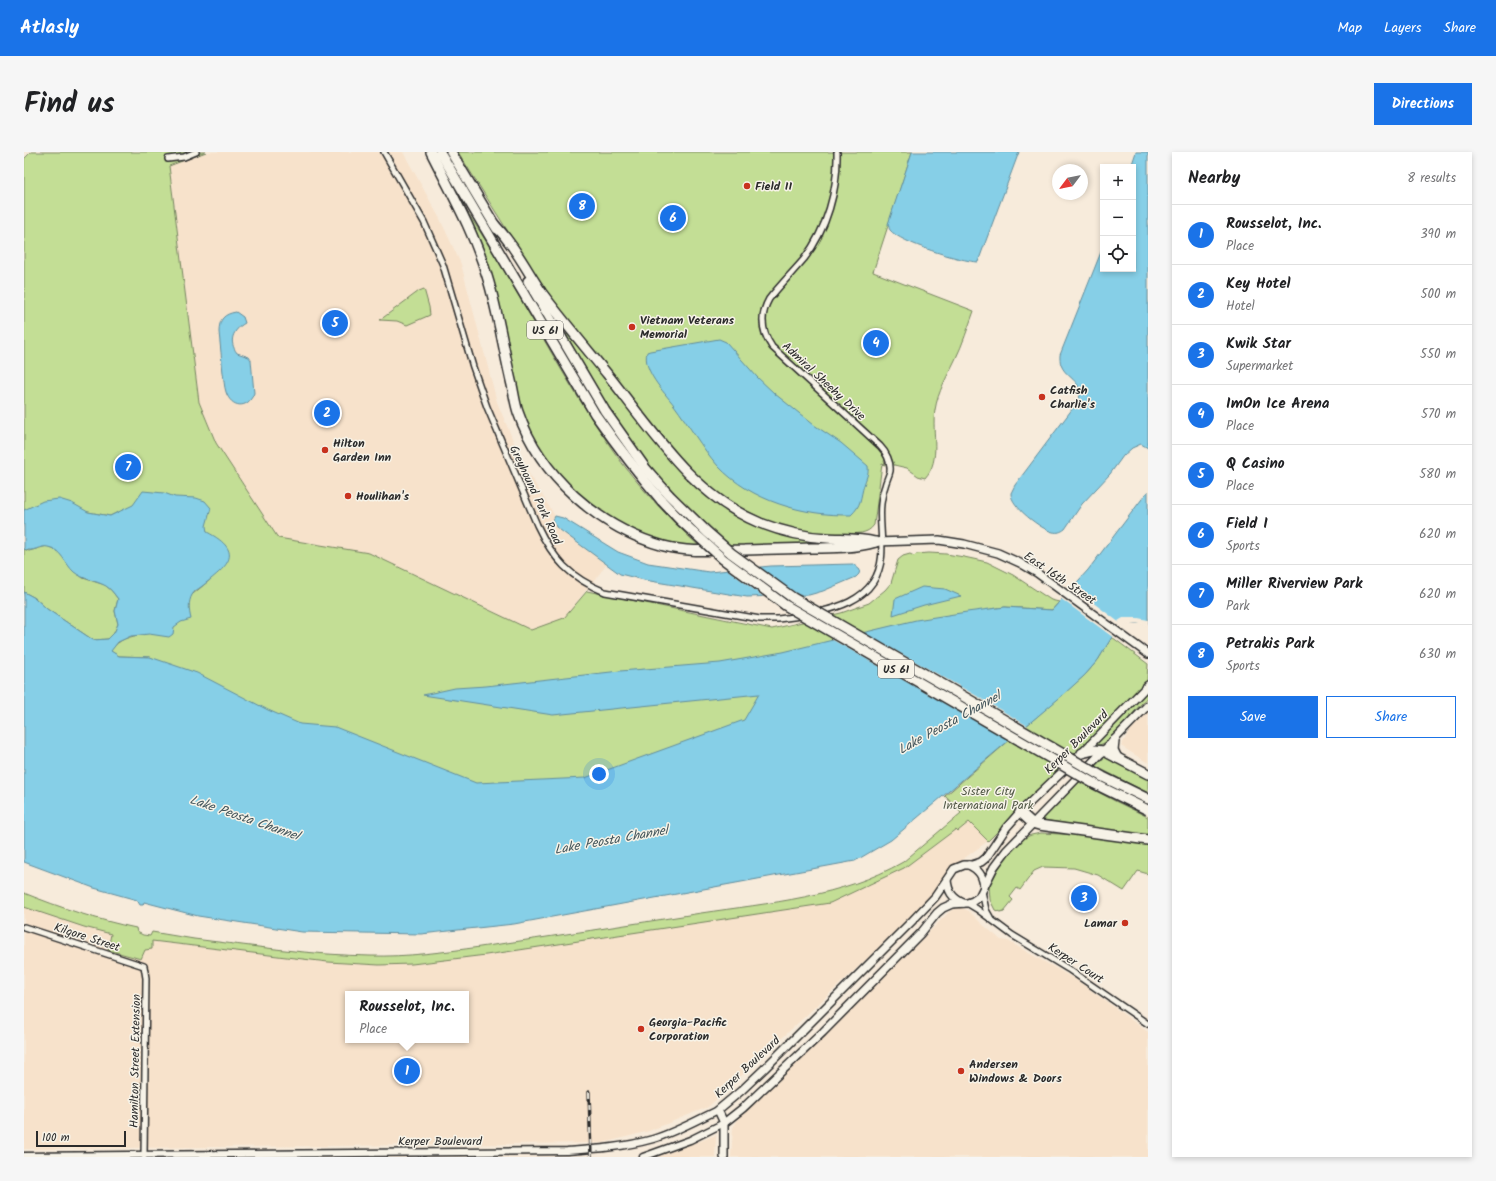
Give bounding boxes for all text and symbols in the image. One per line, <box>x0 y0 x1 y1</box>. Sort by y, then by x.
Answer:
text: Atlasly <box>20 13 79 43</box>
text: Map <box>1338 17 1362 39</box>
text: Layers <box>1384 17 1422 39</box>
text: Share <box>1444 17 1476 39</box>
text: Find us <box>24 82 115 127</box>
button: Directions <box>1374 83 1472 125</box>
north arrow <box>1052 164 1088 200</box>
map controls <box>1100 164 1136 272</box>
button: + <box>1100 164 1136 200</box>
text: Nearby <box>1188 165 1240 192</box>
text: 8 results <box>1407 168 1456 189</box>
place label: Field II <box>755 177 792 196</box>
marker: Field II <box>742 181 752 191</box>
pin: 8 <box>569 191 595 221</box>
button: − <box>1100 200 1136 236</box>
pin: 6 <box>660 203 686 233</box>
text: Rousselot, Inc. <box>1226 212 1322 236</box>
text: 1 <box>1199 224 1203 245</box>
text: 390 m <box>1420 224 1456 245</box>
button: locate <box>1100 236 1136 272</box>
text: Place <box>1226 236 1254 257</box>
text: Key Hotel <box>1226 272 1291 296</box>
text: 2 <box>1197 284 1205 305</box>
text: 500 m <box>1420 284 1456 305</box>
text: Hotel <box>1226 296 1255 317</box>
pin: 5 <box>322 308 348 338</box>
place label: Vietnam Veterans Memorial <box>640 311 735 344</box>
road number: US 61 <box>527 321 563 339</box>
marker: Vietnam Veterans Memorial <box>627 322 637 332</box>
pin: 4 <box>863 328 889 358</box>
text: Kwik Star <box>1226 332 1291 356</box>
street label: Admiral Sheehy Drive <box>777 337 870 426</box>
text: 3 <box>1197 344 1205 365</box>
text: 550 m <box>1420 344 1456 365</box>
text: Supermarket <box>1226 356 1293 377</box>
place label: Catfish Charlie's <box>1050 381 1095 414</box>
marker: Catfish Charlie's <box>1037 392 1047 402</box>
text: ImOn Ice Arena <box>1226 392 1330 416</box>
pin: 2 <box>314 398 340 428</box>
text: 4 <box>1197 404 1205 425</box>
text: 570 m <box>1421 404 1456 425</box>
text: Place <box>1226 416 1254 437</box>
place label: Hilton Garden Inn <box>333 434 392 467</box>
street label: Greyhound Park Road <box>504 442 567 549</box>
marker: Hilton Garden Inn <box>320 445 330 455</box>
pin: 7 <box>115 452 141 482</box>
text: Q Casino <box>1226 452 1285 476</box>
text: 5 <box>1198 464 1204 485</box>
text: 580 m <box>1419 464 1456 485</box>
text: Place <box>1226 476 1254 497</box>
place label: Houlihan's <box>356 487 410 506</box>
marker: Houlihan's <box>343 491 353 501</box>
text: Field I <box>1226 512 1268 536</box>
text: 6 <box>1197 524 1205 545</box>
text: 620 m <box>1419 524 1456 545</box>
text: Sports <box>1226 536 1260 557</box>
street label: East 16th Street <box>1020 547 1100 610</box>
text: Miller Riverview Park <box>1226 572 1362 596</box>
text: 7 <box>1198 584 1204 605</box>
text: 620 m <box>1419 584 1456 605</box>
text: Park <box>1226 596 1250 617</box>
text: Petrakis Park <box>1226 632 1314 656</box>
text: 8 <box>1197 644 1205 665</box>
text: 630 m <box>1419 644 1456 665</box>
text: Sports <box>1226 656 1260 677</box>
road number: US 61 <box>878 660 914 678</box>
water label: Lake Peosta Channel <box>894 685 1007 760</box>
button: Save <box>1188 696 1318 738</box>
button: Share <box>1326 696 1456 738</box>
street label: Kerper Boulevard <box>1040 705 1114 779</box>
your location <box>589 764 609 784</box>
park label: Sister City International Park <box>943 782 1034 815</box>
water label: Lake Peosta Channel <box>187 790 305 848</box>
water label: Lake Peosta Channel <box>553 820 672 861</box>
pin: 3 <box>1071 883 1097 913</box>
place label: Lamar <box>1084 914 1118 933</box>
street label: Kilgore Street <box>51 918 123 957</box>
marker: Lamar <box>1120 918 1130 928</box>
street label: Kerper Court <box>1044 938 1108 989</box>
popup <box>345 991 469 1043</box>
street label: Hamilton Street Extension <box>125 994 146 1128</box>
text: Rousselot, Inc. <box>359 995 455 1019</box>
place label: Georgia-Pacific Corporation <box>649 1013 727 1046</box>
text: Place <box>359 1019 387 1040</box>
marker: Georgia-Pacific Corporation <box>636 1024 646 1034</box>
street label: Kerper Boulevard <box>710 1031 785 1103</box>
place label: Andersen Windows & Doors <box>969 1055 1062 1088</box>
pin: 1 <box>394 1056 420 1086</box>
marker: Andersen Windows & Doors <box>956 1066 966 1076</box>
scale bar <box>36 1129 126 1148</box>
text: 100 m <box>42 1129 70 1147</box>
street label: Kerper Boulevard <box>398 1132 483 1151</box>

